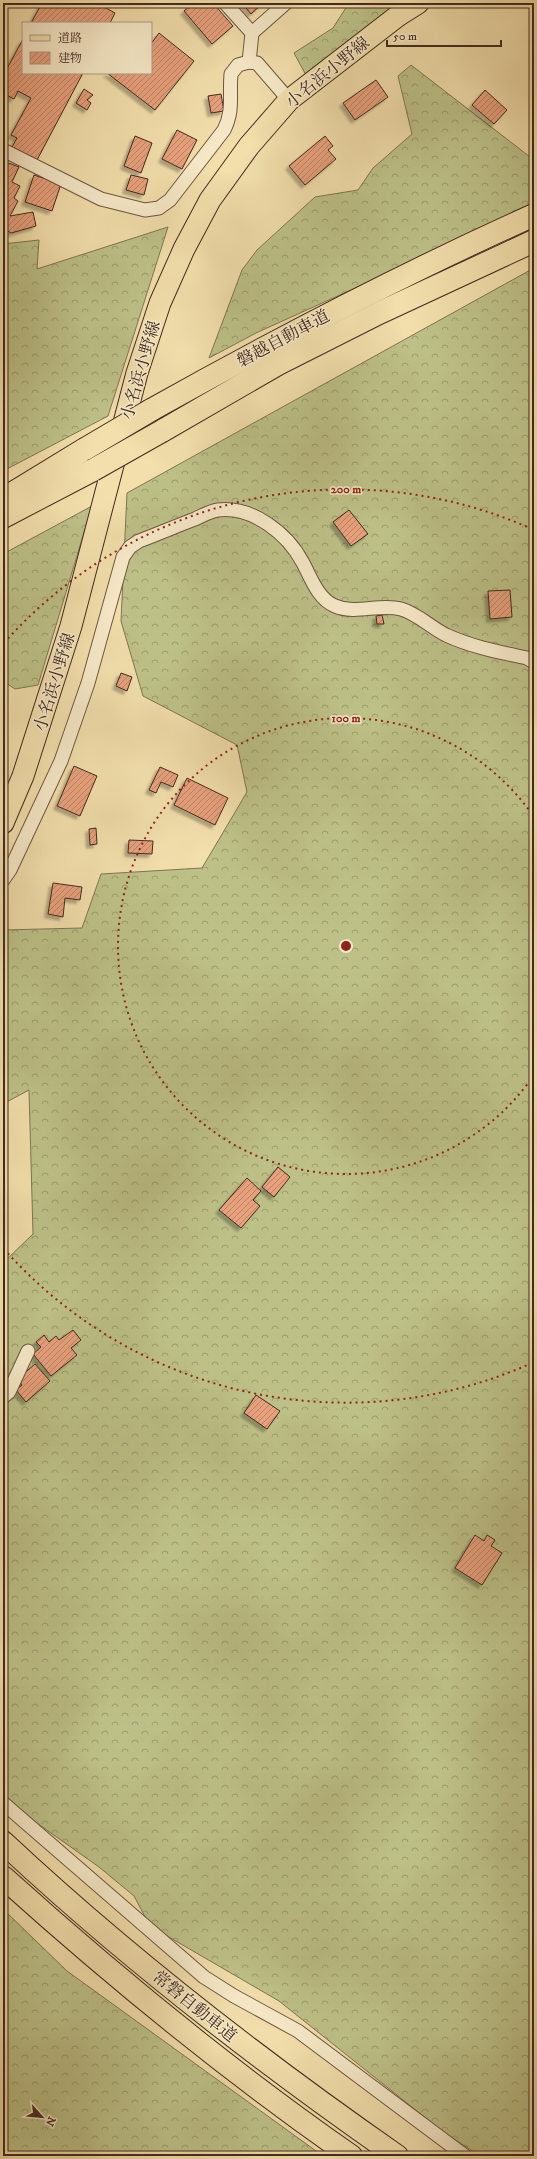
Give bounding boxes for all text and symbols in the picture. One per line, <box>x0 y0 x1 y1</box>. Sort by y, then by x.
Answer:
legend <box>22 22 152 74</box>
scale bar <box>387 22 501 48</box>
text: 50 m <box>393 29 417 44</box>
text: 道路 <box>58 31 82 46</box>
street label: 小名浜小野線 <box>281 32 374 113</box>
text: 建物 <box>58 51 82 66</box>
street label: 磐越自動車道 <box>233 305 334 373</box>
street label: 小名浜小野線 <box>116 318 166 422</box>
text: 200 m <box>331 482 361 497</box>
street label: 小名浜小野線 <box>30 630 80 734</box>
text: 100 m <box>332 711 360 726</box>
centre of rings <box>339 939 353 953</box>
street label: 常磐自動車道 <box>148 1966 241 2047</box>
north arrow <box>22 2097 62 2137</box>
text: N <box>42 2114 58 2128</box>

